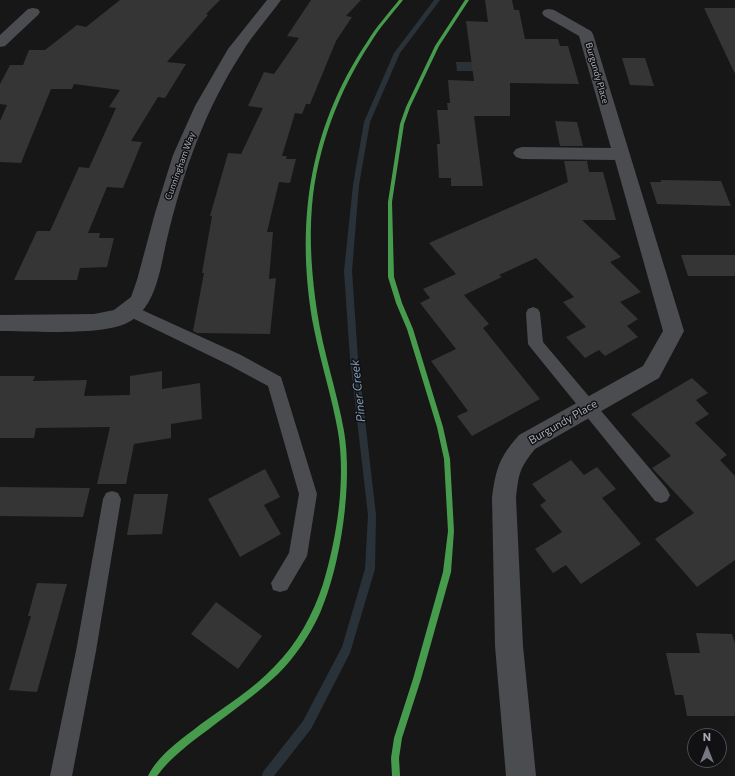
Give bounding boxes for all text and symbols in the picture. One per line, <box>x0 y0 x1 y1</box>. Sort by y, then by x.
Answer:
street label: Burgundy Place <box>583 41 611 105</box>
street label: Cunningham Way <box>163 131 197 201</box>
water label: Piner Creek <box>348 359 368 423</box>
street label: Burgundy Place <box>526 397 600 447</box>
north arrow <box>687 728 727 768</box>
text: N <box>703 730 711 743</box>

